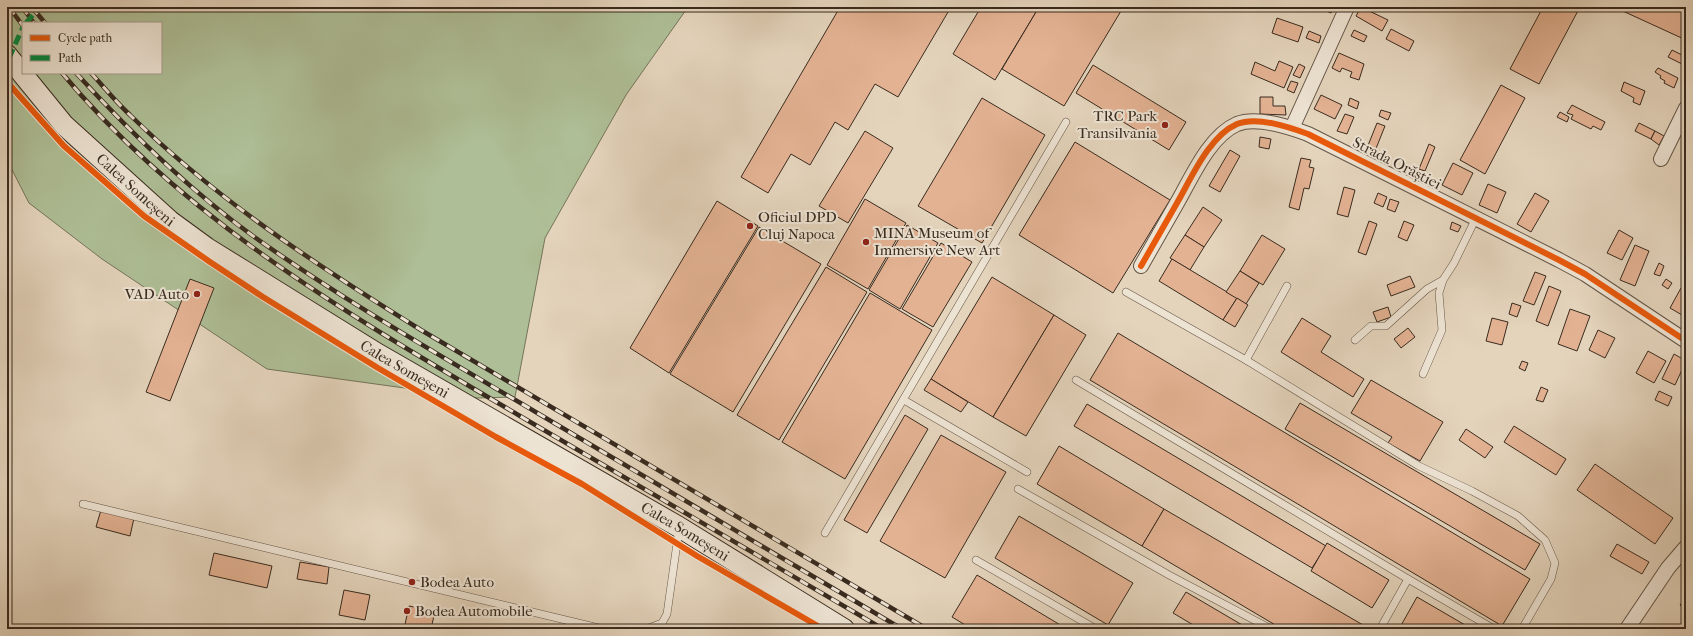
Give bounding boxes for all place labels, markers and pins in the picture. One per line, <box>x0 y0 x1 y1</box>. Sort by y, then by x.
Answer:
place label: TRC Park Transilvania <box>1078 107 1158 142</box>
marker: TRC Park Transilvania <box>1160 120 1170 130</box>
place label: Oficiul DPD Cluj Napoca <box>758 208 837 243</box>
marker: Oficiul DPD Cluj Napoca <box>745 221 755 231</box>
place label: MINA Museum of Immersive New Art <box>874 224 1001 259</box>
marker: MINA Museum of Immersive New Art <box>861 237 871 247</box>
place label: VAD Auto <box>124 285 189 303</box>
marker: VAD Auto <box>192 289 202 299</box>
place label: Bodea Auto <box>420 573 494 591</box>
marker: Bodea Auto <box>407 577 417 587</box>
place label: Bodea Automobile <box>415 602 533 620</box>
marker: Bodea Automobile <box>402 606 412 616</box>

